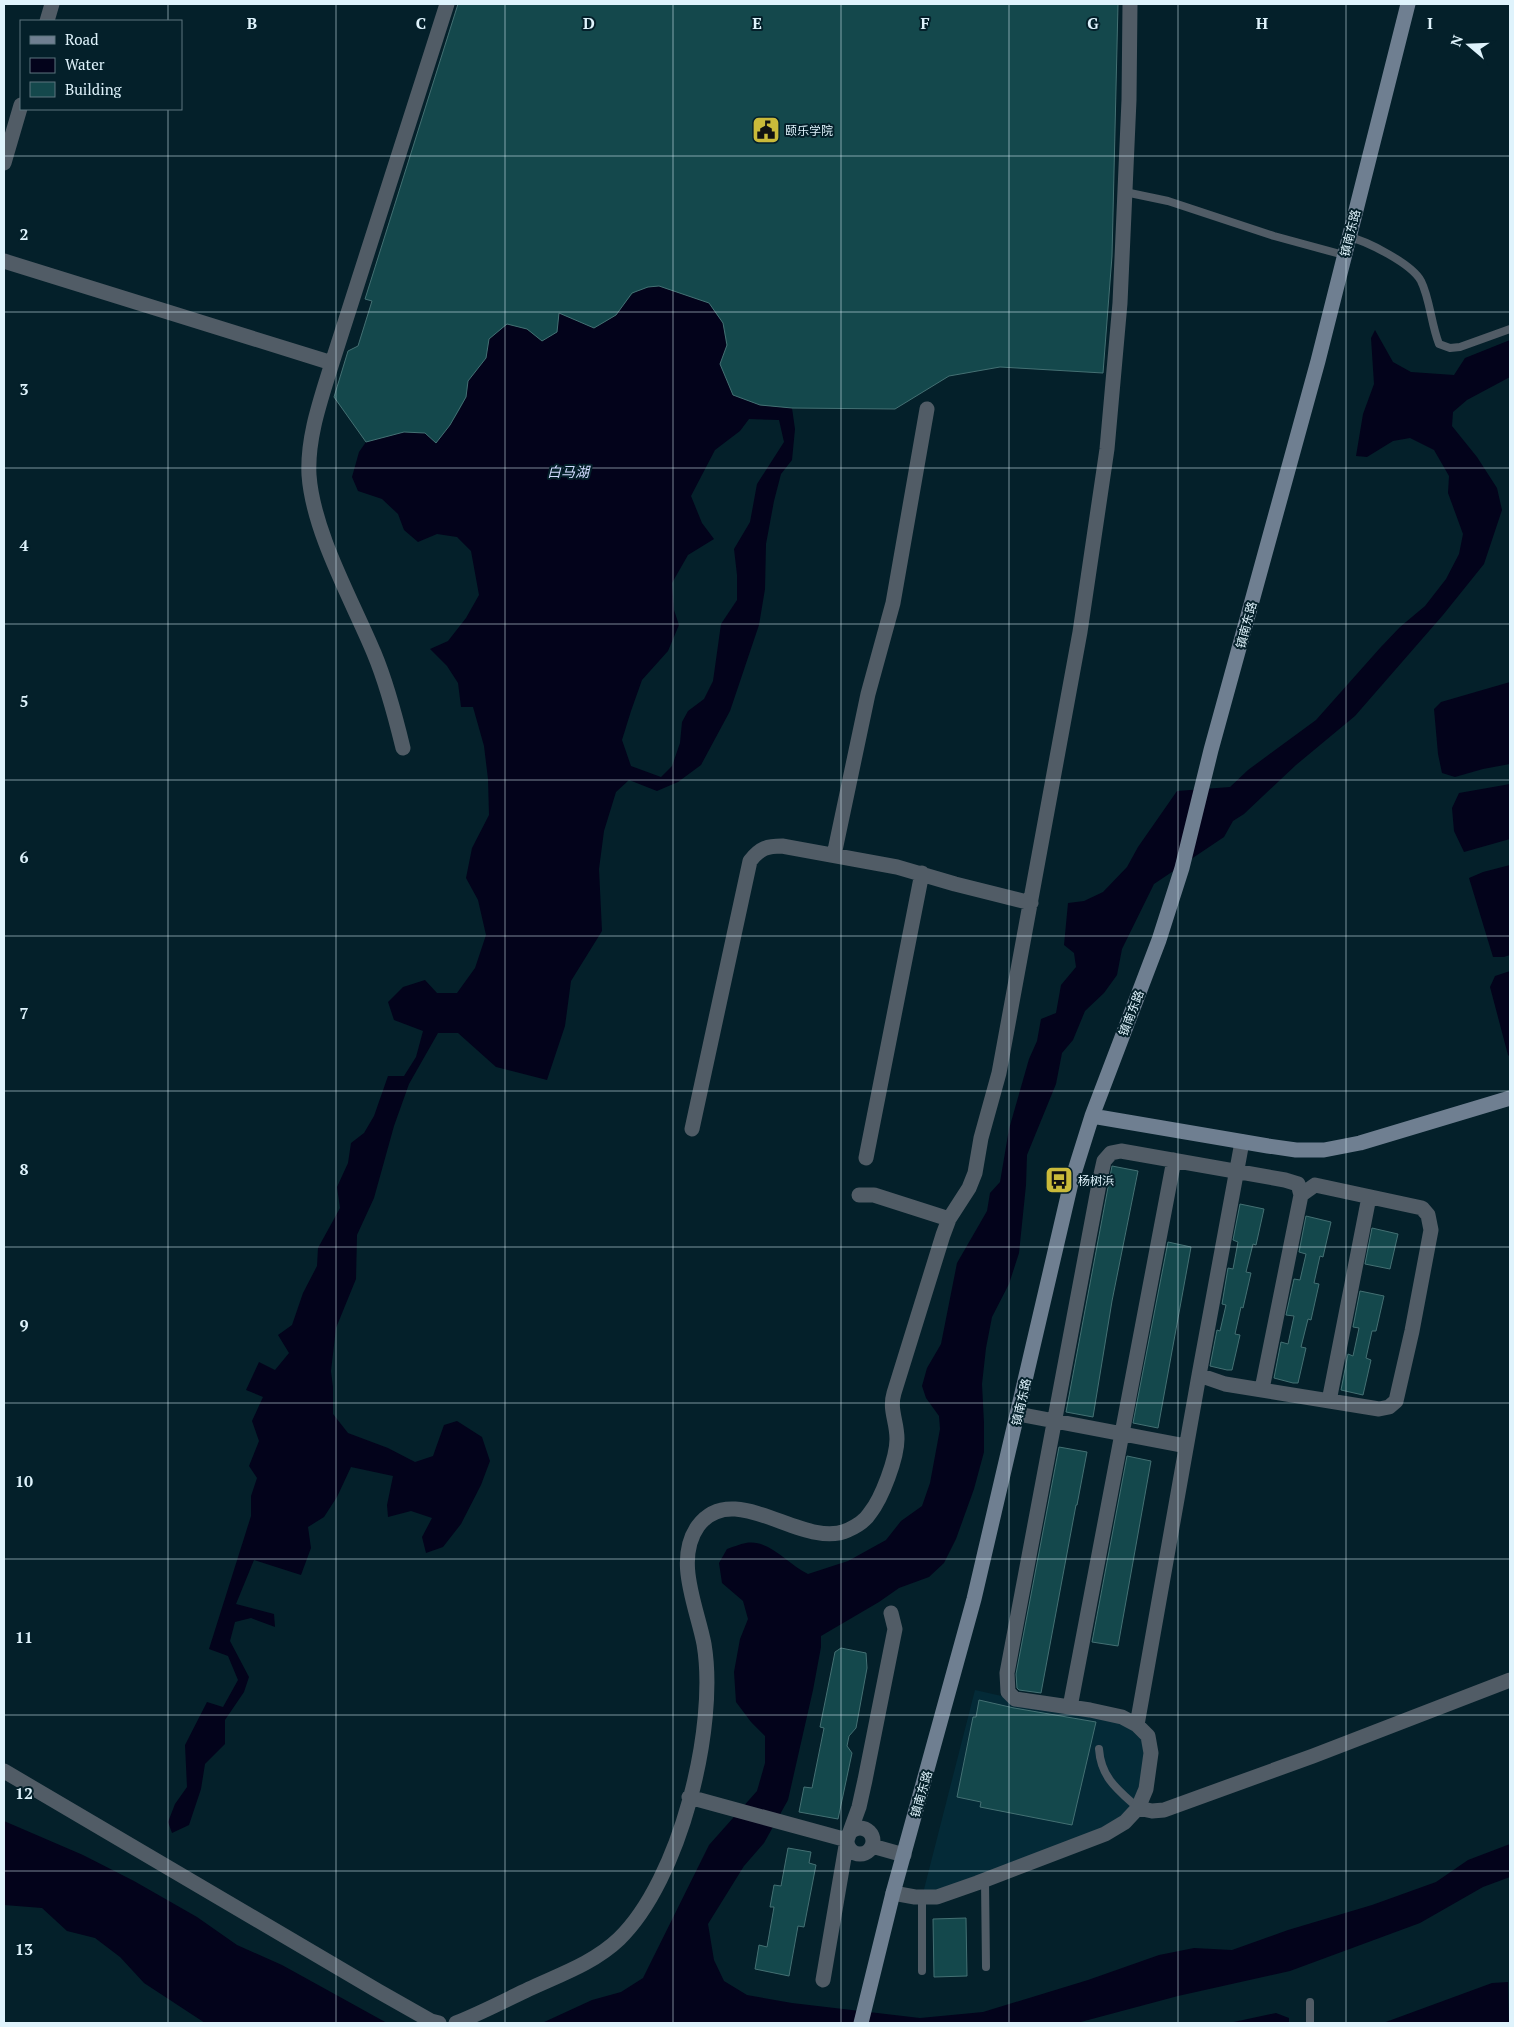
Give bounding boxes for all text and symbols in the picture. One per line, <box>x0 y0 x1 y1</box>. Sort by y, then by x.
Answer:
text: B <box>247 12 257 34</box>
text: C <box>416 12 426 34</box>
text: D <box>583 12 595 34</box>
text: E <box>752 12 762 34</box>
text: F <box>920 12 930 34</box>
text: G <box>1087 12 1099 34</box>
text: H <box>1256 12 1268 34</box>
text: I <box>1427 12 1433 34</box>
legend <box>20 20 182 110</box>
north arrow <box>1444 20 1494 70</box>
text: Road <box>65 29 98 49</box>
text: N <box>1446 32 1467 49</box>
text: Water <box>65 54 105 74</box>
text: Building <box>65 79 123 99</box>
public building icon: 颐乐学院 <box>751 115 781 145</box>
place label: 颐乐学院 <box>785 123 833 138</box>
street label: 镇南东路 <box>1337 208 1363 258</box>
text: 2 <box>19 223 29 245</box>
text: 3 <box>19 378 29 400</box>
water label: 白马湖 <box>547 462 591 481</box>
text: 4 <box>19 534 29 556</box>
street label: 镇南东路 <box>1233 600 1259 650</box>
text: 5 <box>19 690 29 712</box>
text: 6 <box>19 846 29 868</box>
street label: 镇南东路 <box>1115 988 1147 1038</box>
text: 7 <box>19 1002 29 1024</box>
text: 8 <box>19 1158 29 1180</box>
bus stop icon: 杨树浜 <box>1044 1165 1074 1195</box>
place label: 杨树浜 <box>1078 1173 1114 1188</box>
text: 9 <box>19 1314 29 1336</box>
street label: 镇南东路 <box>1008 1377 1034 1427</box>
text: 10 <box>15 1470 33 1492</box>
text: 11 <box>15 1626 33 1648</box>
street label: 镇南东路 <box>907 1769 935 1819</box>
text: 12 <box>15 1782 33 1804</box>
text: 13 <box>15 1938 33 1960</box>

